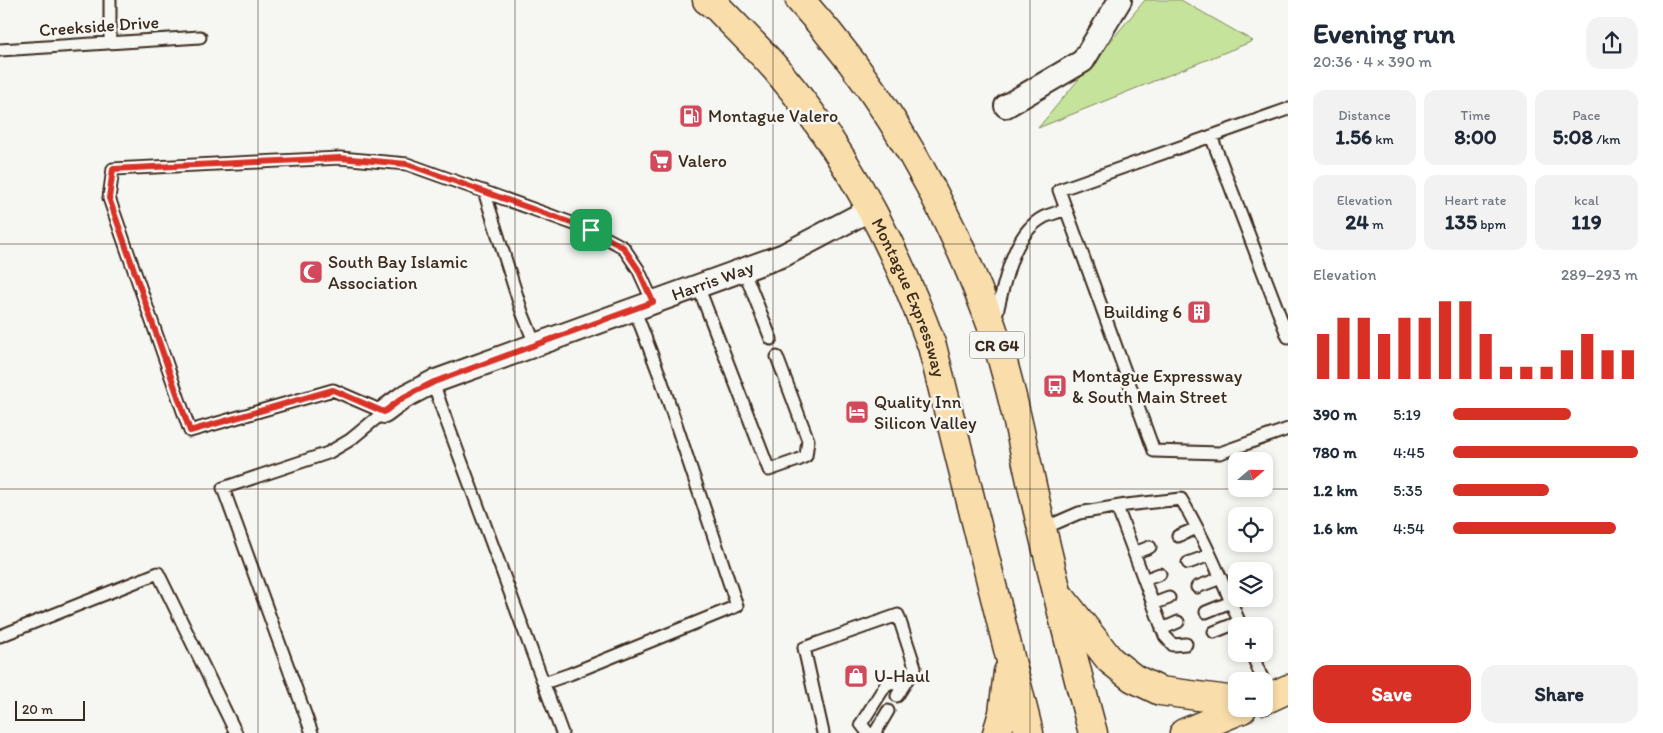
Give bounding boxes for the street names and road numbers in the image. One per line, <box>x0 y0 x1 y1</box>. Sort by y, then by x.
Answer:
street label: Creekside Drive <box>38 11 160 41</box>
street label: Montague Expressway <box>867 214 951 380</box>
street label: Harris Way <box>669 256 757 306</box>
road number: CR G4 <box>970 332 1024 358</box>

